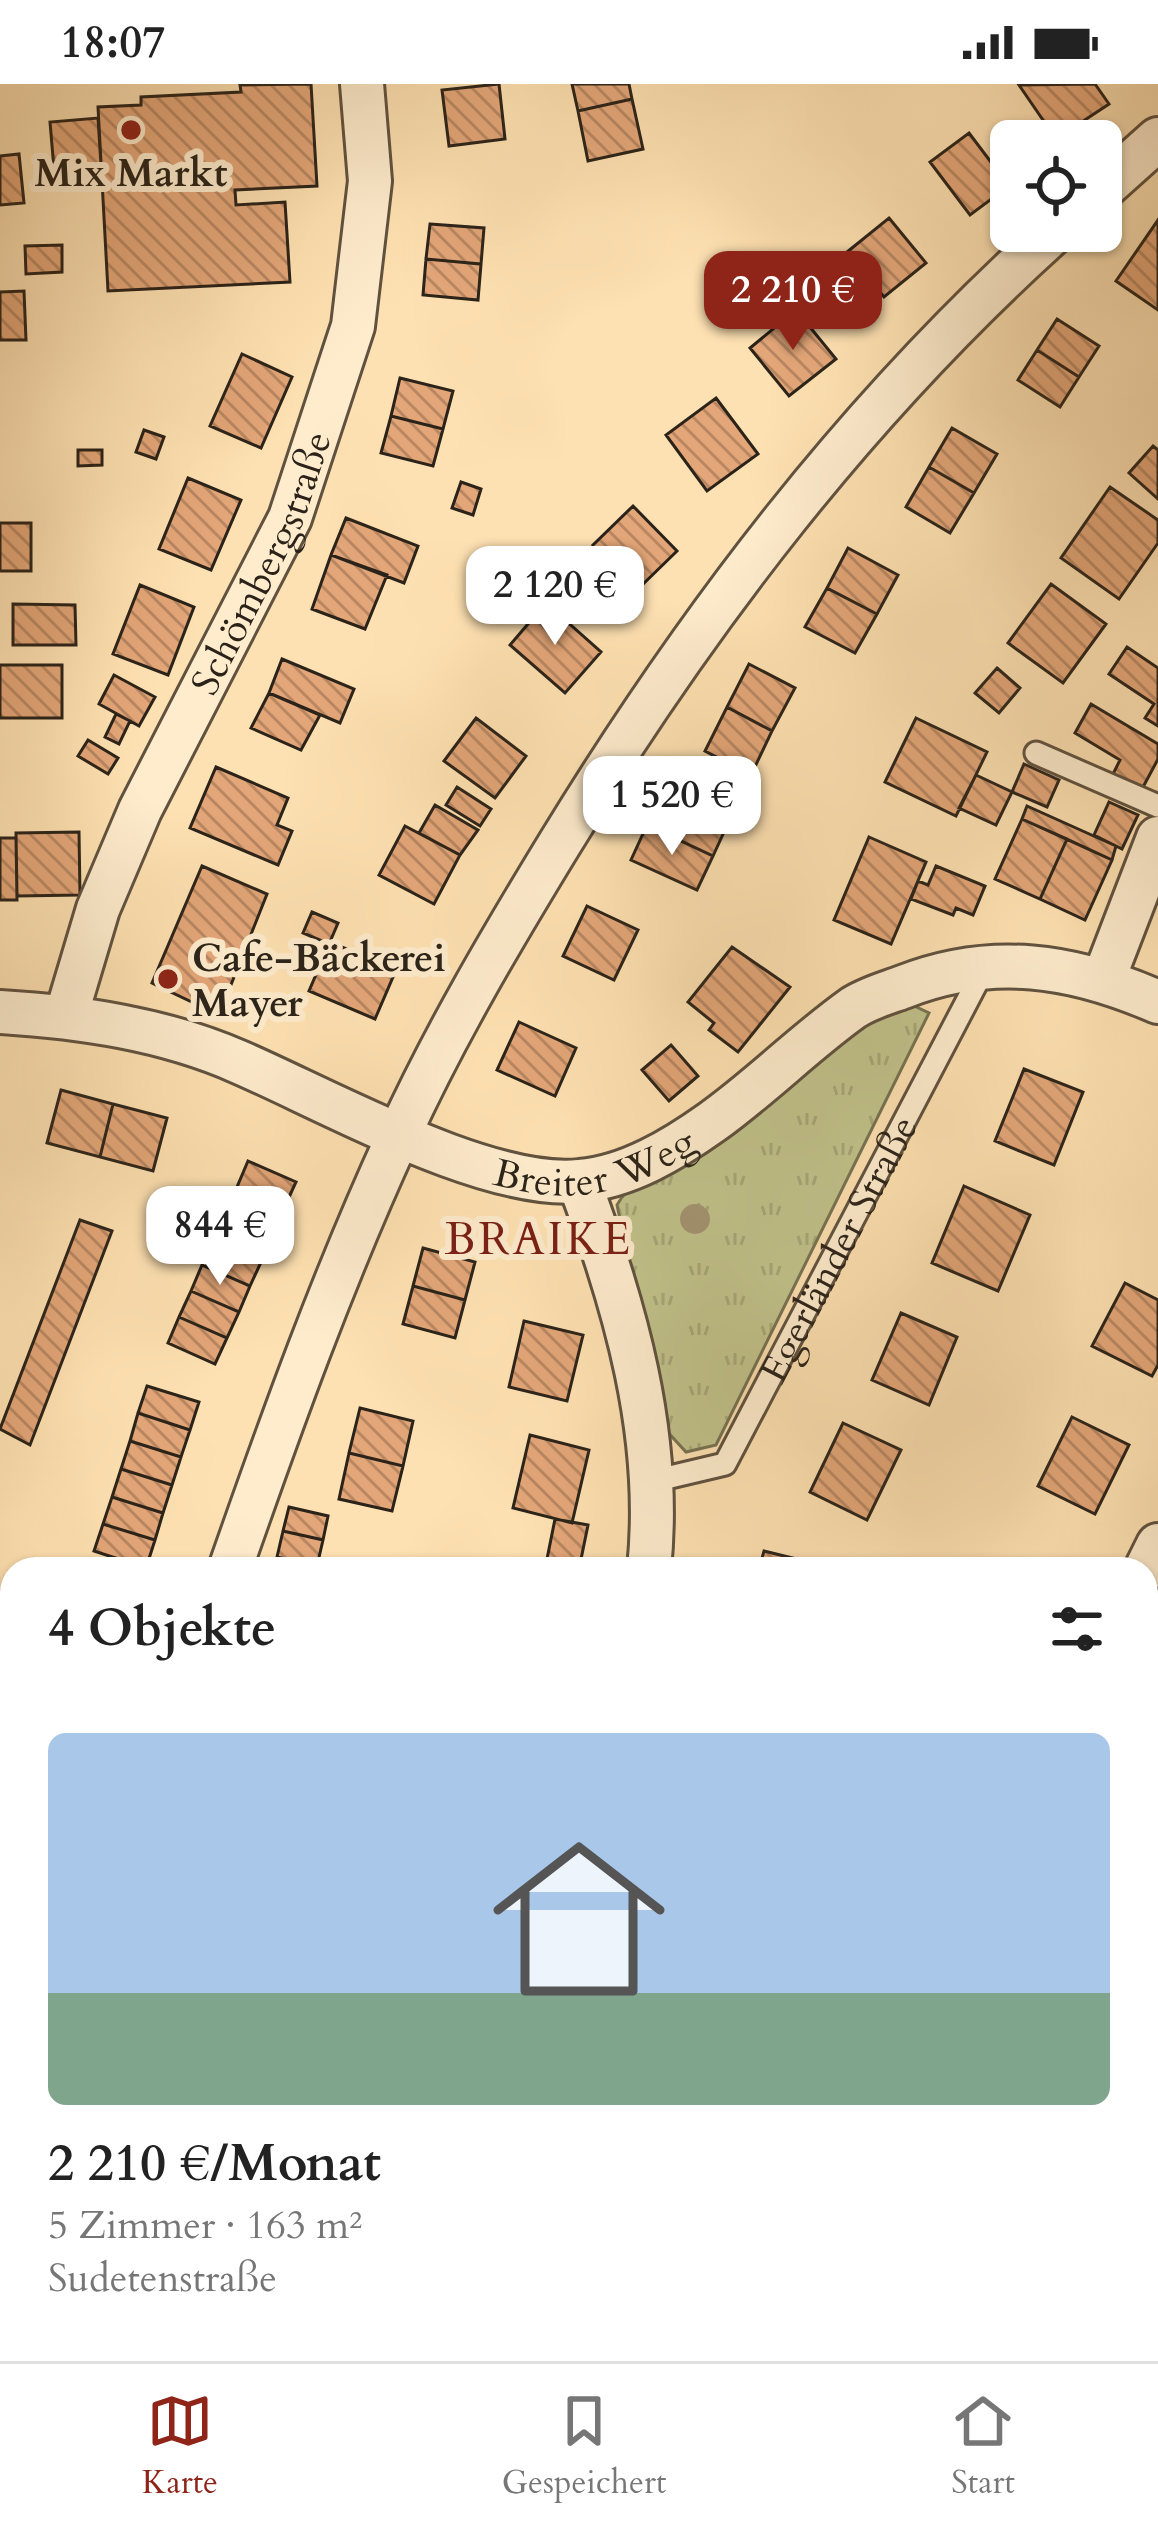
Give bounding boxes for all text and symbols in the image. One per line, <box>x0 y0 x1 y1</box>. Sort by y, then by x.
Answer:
text: 18:07 <box>60 12 165 73</box>
marker: Mix Markt <box>118 117 144 143</box>
map controls <box>990 120 1122 252</box>
button: locate <box>990 120 1122 252</box>
place label: Mix Markt <box>35 147 228 200</box>
pin: 2 210 € <box>682 251 904 353</box>
text: 2 210 € <box>731 263 855 316</box>
street label: Schömbergstraße <box>179 425 345 704</box>
pin: 2 120 € <box>444 546 666 648</box>
text: 2 120 € <box>493 558 617 611</box>
pin: 1 520 € <box>561 756 783 858</box>
text: 1 520 € <box>610 768 734 821</box>
place label: Cafe-Bäckerei Mayer <box>192 932 446 1030</box>
marker: Cafe-Bäckerei Mayer <box>155 966 181 992</box>
street label: Egerländer Straße <box>747 1107 931 1392</box>
street label: Breiter Weg <box>488 1115 706 1210</box>
pin: 844 € <box>136 1186 304 1288</box>
text: 844 € <box>173 1198 267 1251</box>
district label: BRAIKE <box>445 1209 633 1270</box>
text: 4 Objekte <box>48 1594 276 1664</box>
icon: filters <box>1044 1596 1110 1662</box>
icon: home <box>471 1811 687 2027</box>
text: 2 210 €/Monat <box>48 2129 381 2199</box>
text: 5 Zimmer · 163 m² <box>48 2199 362 2252</box>
text: Sudetenstraße <box>48 2252 277 2305</box>
tab: Karte <box>142 2388 218 2505</box>
tab: Gespeichert <box>502 2388 666 2505</box>
tab: Start <box>950 2388 1016 2505</box>

